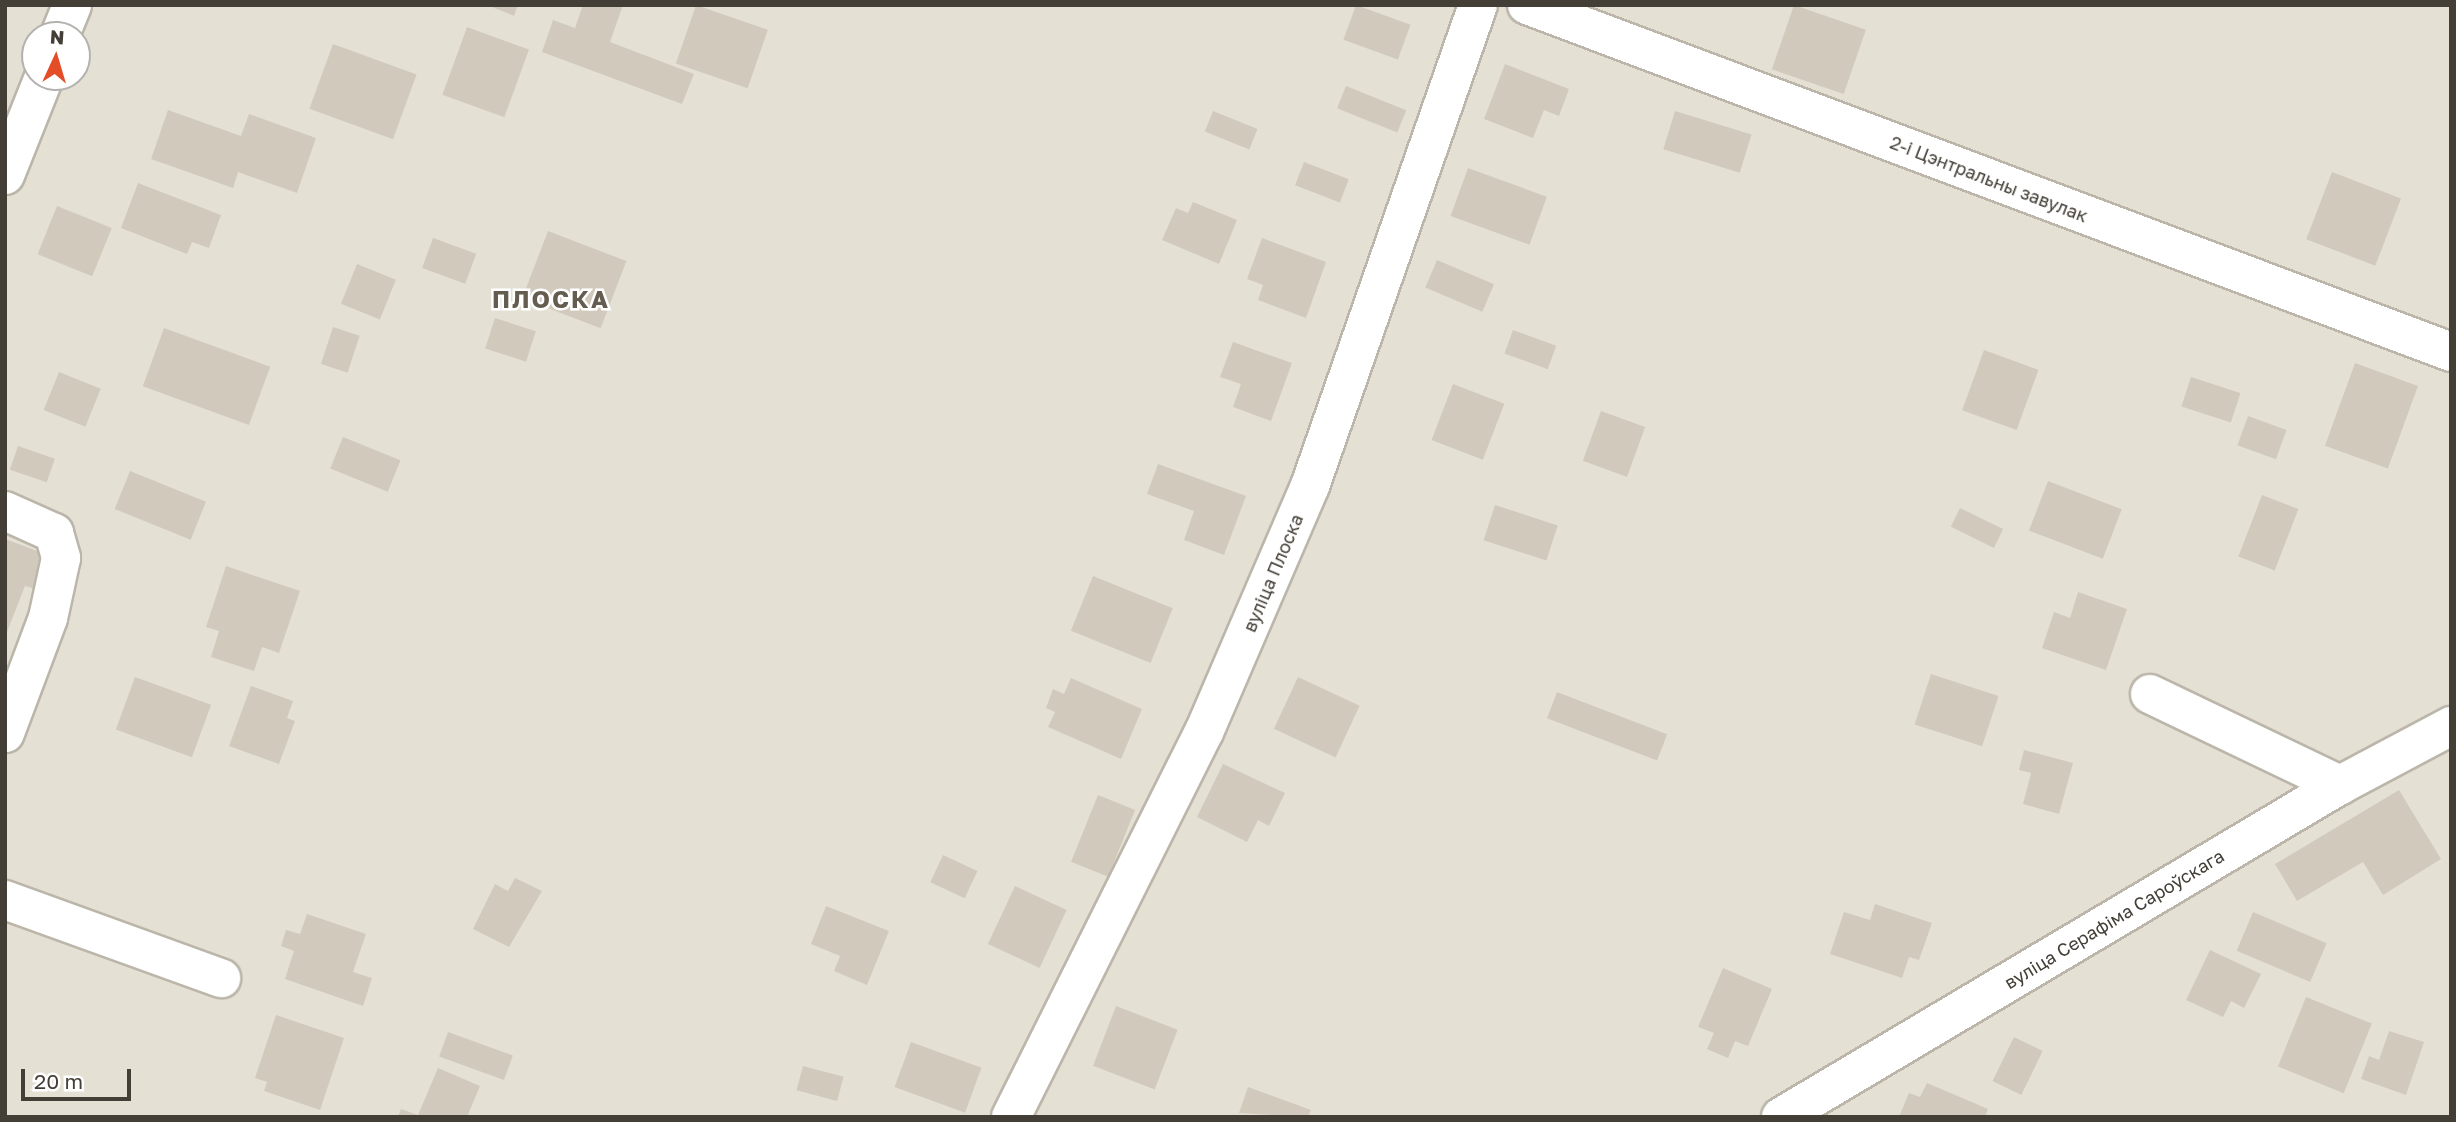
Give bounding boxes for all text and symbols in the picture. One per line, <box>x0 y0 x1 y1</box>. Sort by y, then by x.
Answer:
north arrow <box>21 21 91 91</box>
text: N <box>49 25 65 49</box>
street label: 2-і Цэнтральны завулак <box>1887 131 2091 227</box>
district label: ПЛОСКА <box>493 285 609 313</box>
street label: вуліца Плоска <box>1238 511 1308 635</box>
street label: вуліца Серафіма Сароўскага <box>2000 845 2228 993</box>
scale bar <box>24 1056 135 1100</box>
text: 20 m <box>34 1068 83 1094</box>

